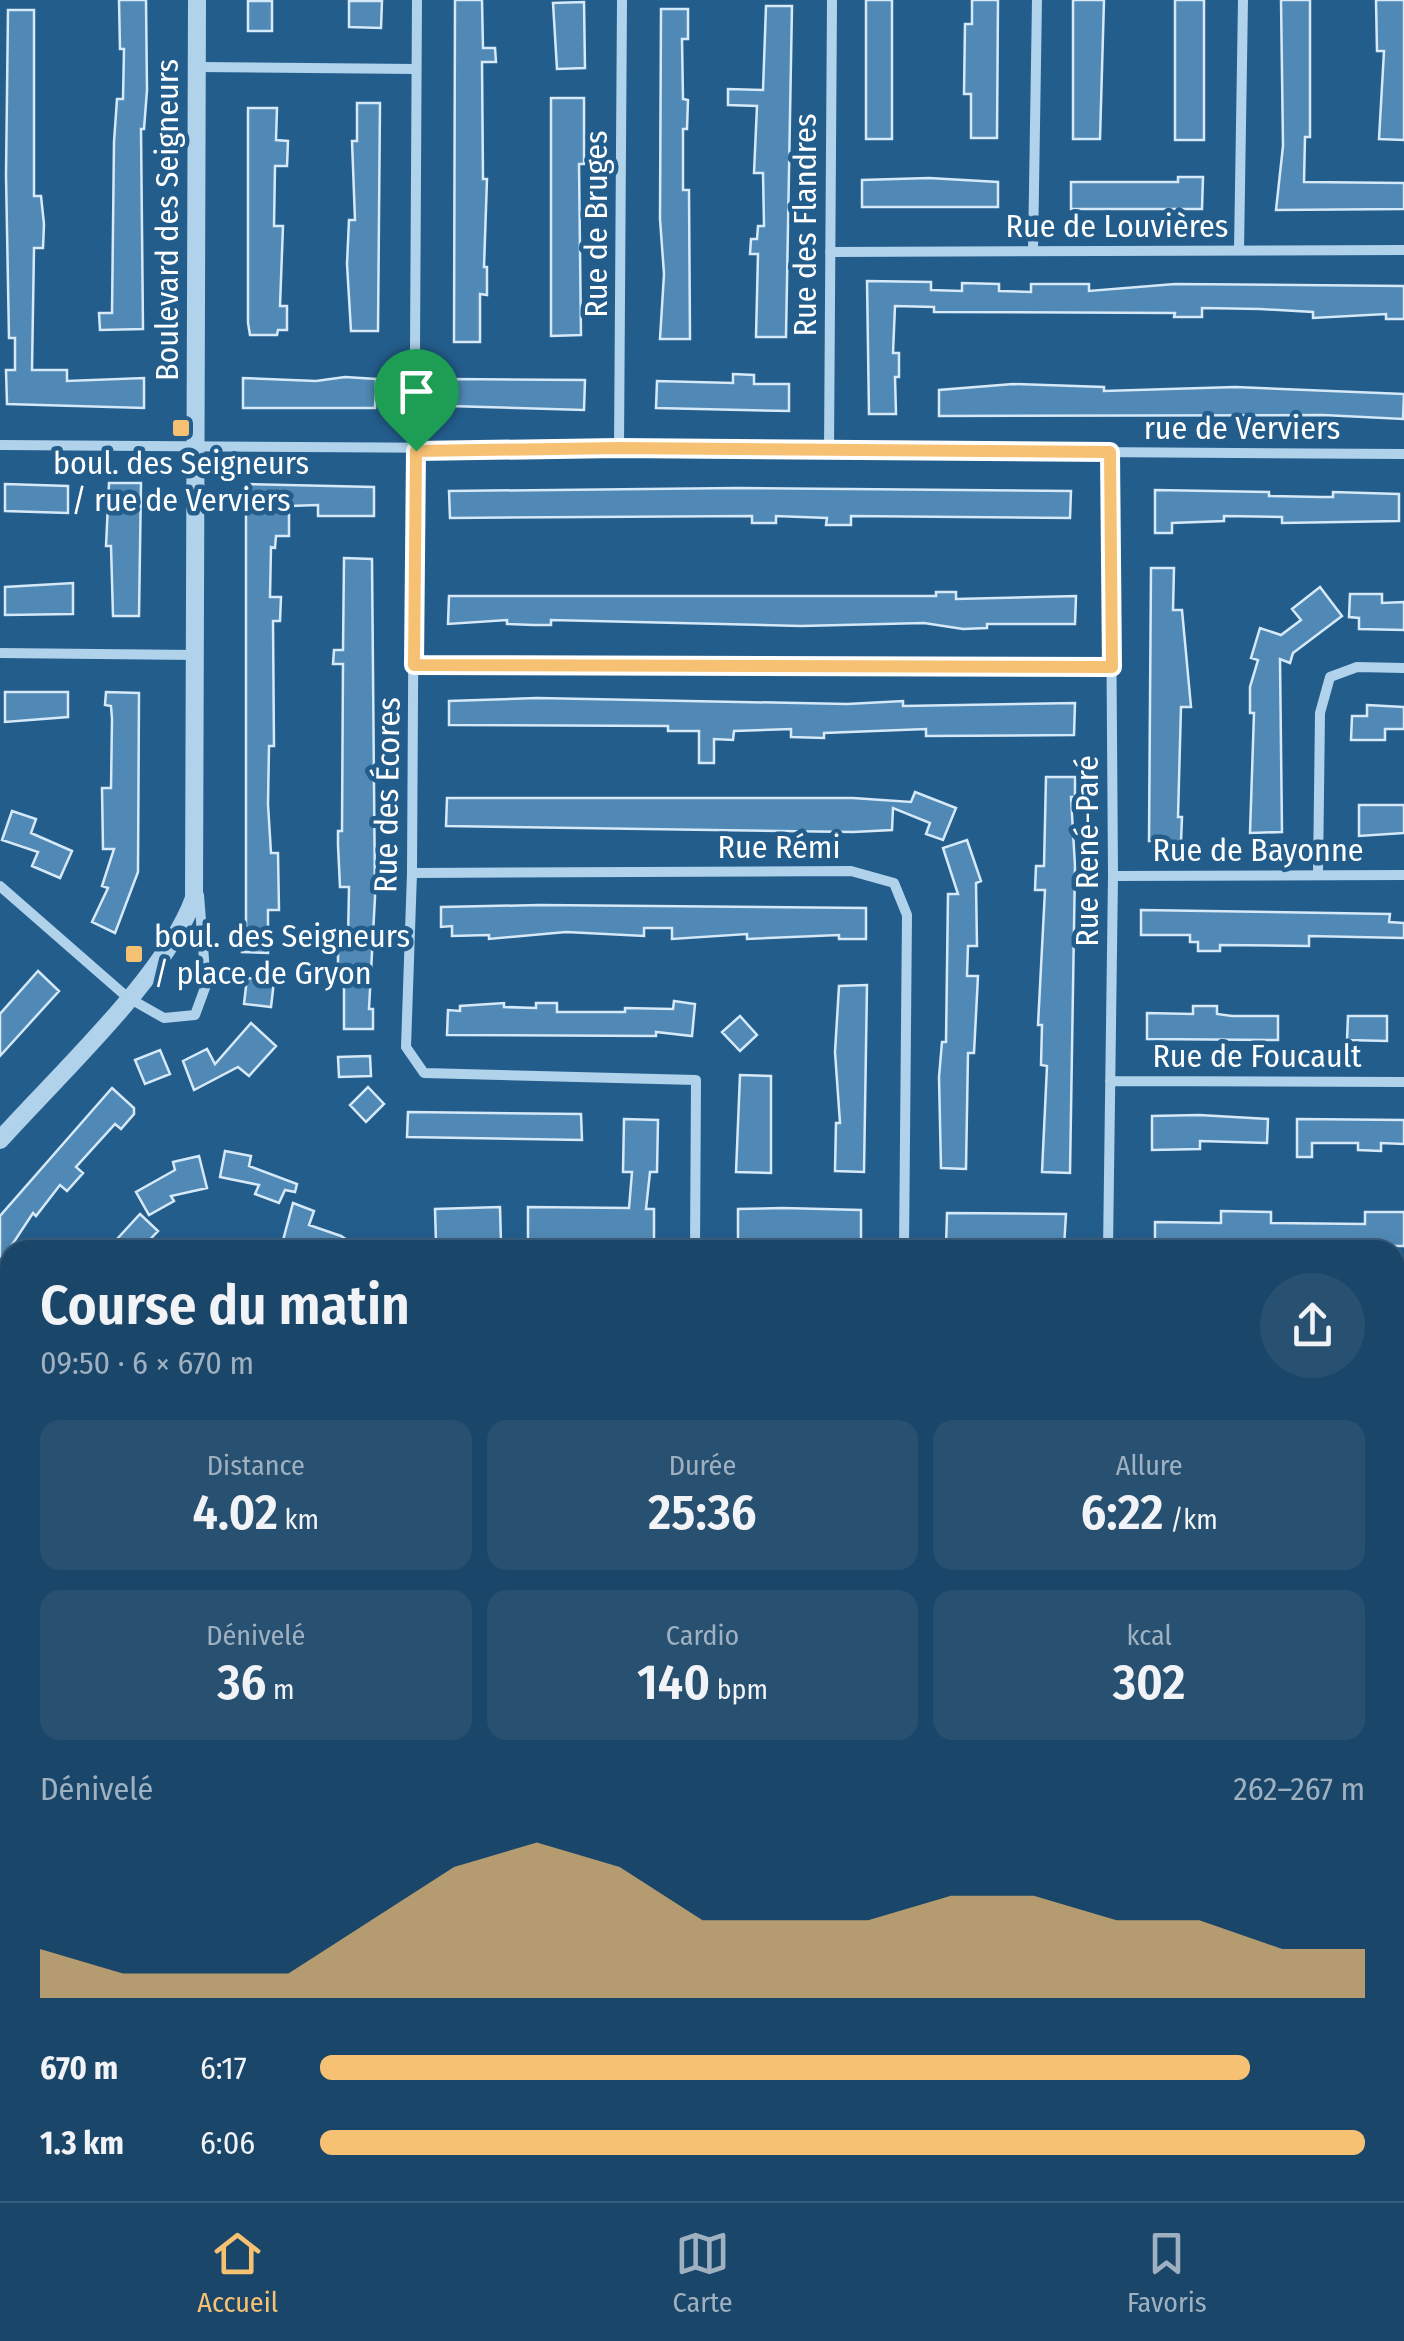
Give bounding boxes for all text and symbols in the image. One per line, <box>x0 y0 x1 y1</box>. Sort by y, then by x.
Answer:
street label: Boulevard des Seigneurs <box>148 59 186 381</box>
street label: Rue des Flandres <box>786 113 824 337</box>
street label: Rue de Bruges <box>577 130 615 318</box>
street label: Rue de Louvières <box>1006 207 1228 245</box>
pin <box>374 349 459 452</box>
icon: arrive <box>389 364 444 419</box>
street label: rue de Verviers <box>1144 409 1340 447</box>
marker: boul. des Seigneurs / rue de Verviers <box>170 417 192 439</box>
place label: boul. des Seigneurs / rue de Verviers <box>53 444 309 519</box>
street label: Rue des Écores <box>366 697 408 893</box>
street label: Rue René-Paré <box>1068 755 1106 947</box>
street label: Rue Rémi <box>718 828 840 866</box>
street label: Rue de Bayonne <box>1152 831 1364 869</box>
place label: boul. des Seigneurs / place de Gryon <box>154 917 410 992</box>
marker: boul. des Seigneurs / place de Gryon <box>123 943 145 965</box>
street label: Rue de Foucault <box>1152 1037 1362 1075</box>
text: Course du matin <box>40 1273 410 1339</box>
button: share <box>1260 1273 1365 1378</box>
text: 09:50 · 6 × 670 m <box>40 1344 254 1382</box>
text: Distance <box>207 1449 305 1482</box>
text: Durée <box>669 1449 736 1482</box>
text: Allure <box>1116 1449 1183 1482</box>
text: 4.02 <box>192 1482 278 1542</box>
text: 25:36 <box>648 1482 757 1542</box>
text: 6:22 <box>1080 1482 1164 1542</box>
text: km <box>278 1503 319 1536</box>
text: /km <box>1164 1503 1218 1536</box>
text: Dénivelé <box>206 1619 305 1652</box>
text: Cardio <box>666 1619 739 1652</box>
text: kcal <box>1126 1619 1172 1652</box>
text: 36 <box>217 1652 266 1712</box>
text: 140 <box>637 1652 710 1712</box>
text: 302 <box>1113 1652 1186 1712</box>
text: m <box>266 1673 294 1706</box>
text: bpm <box>710 1673 768 1706</box>
text: Dénivelé <box>40 1770 153 1808</box>
text: 262–267 m <box>1234 1770 1365 1808</box>
text: 670 m <box>40 2049 118 2087</box>
text: 6:17 <box>200 2049 247 2087</box>
text: 1.3 km <box>40 2124 124 2162</box>
text: 6:06 <box>200 2124 255 2162</box>
tab: Accueil <box>197 2226 278 2319</box>
tab: Carte <box>673 2226 733 2319</box>
tab: Favoris <box>1127 2226 1207 2319</box>

